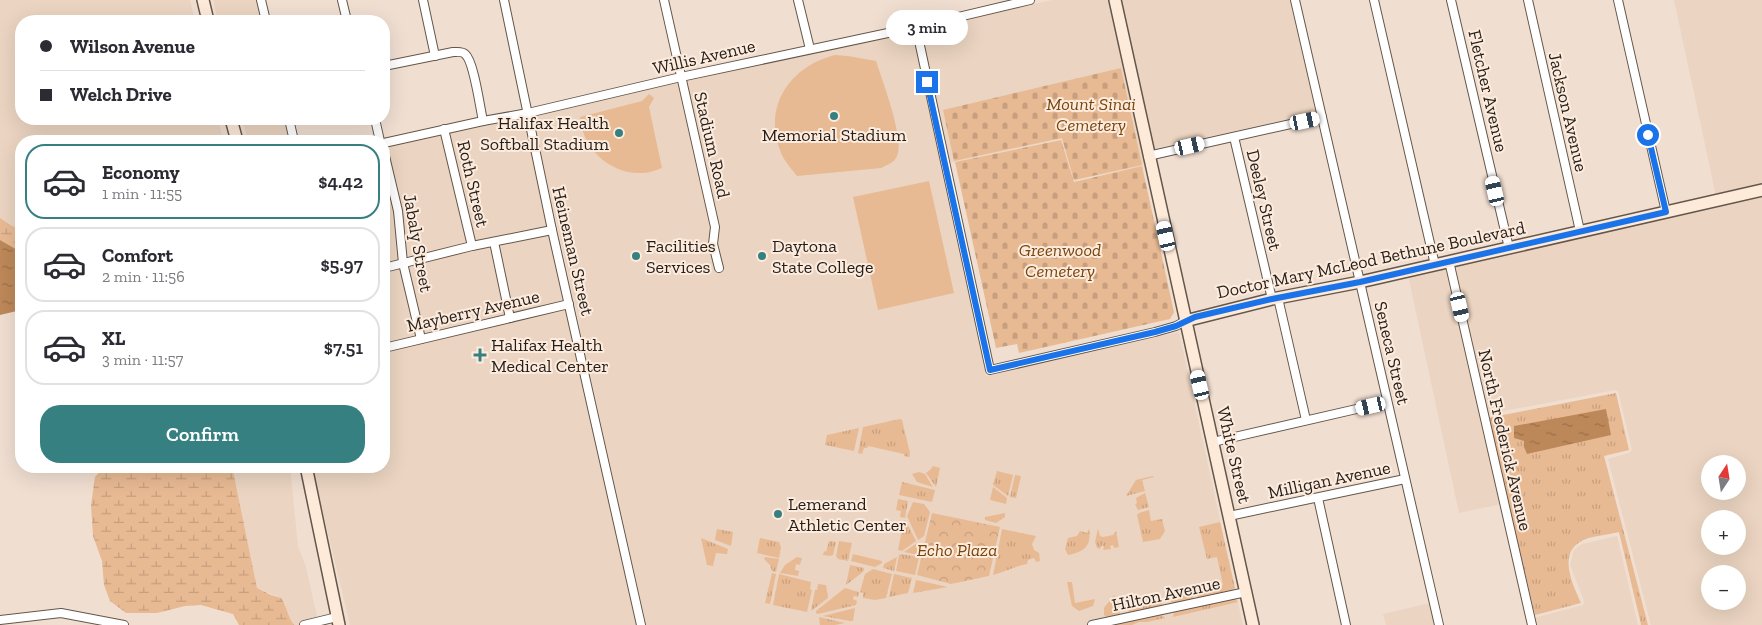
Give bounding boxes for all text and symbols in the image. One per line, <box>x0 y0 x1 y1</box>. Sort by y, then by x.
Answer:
callout: 3 min <box>886 9 968 44</box>
text: 3 min <box>907 18 947 37</box>
street label: Fletcher Avenue <box>1463 28 1513 154</box>
text: Wilson Avenue <box>70 35 195 58</box>
street label: Willis Avenue <box>651 35 757 79</box>
street label: Jackson Avenue <box>1544 50 1592 174</box>
route end <box>916 71 938 93</box>
text: Welch Drive <box>70 83 172 106</box>
street label: Stadium Road <box>689 90 735 200</box>
park label: Mount Sinai Cemetery <box>1046 93 1136 136</box>
marker: Memorial Stadium <box>828 110 840 122</box>
car <box>1288 111 1321 131</box>
place label: Halifax Health Softball Stadium <box>480 112 609 155</box>
place label: Memorial Stadium <box>762 124 907 146</box>
route start <box>1637 124 1659 146</box>
marker: Halifax Health Softball Stadium <box>613 127 625 139</box>
car <box>1173 135 1206 157</box>
street label: Roth Street <box>452 139 494 230</box>
street label: Deeley Street <box>1242 147 1286 253</box>
icon: car <box>42 159 87 204</box>
text: Economy <box>102 161 180 184</box>
text: $4.42 <box>318 170 363 193</box>
car <box>1484 175 1505 207</box>
text: 1 min · 11:55 <box>102 184 182 203</box>
street label: Heineman Street <box>547 184 599 318</box>
street label: Jabaly Street <box>399 192 438 294</box>
street label: Doctor Mary McLeod Bethune Boulevard <box>1215 216 1527 303</box>
car <box>1155 220 1176 252</box>
place label: Facilities Services <box>646 235 716 278</box>
place label: Daytona State College <box>772 235 873 278</box>
park label: Greenwood Cemetery <box>1019 239 1101 282</box>
icon: car <box>42 242 87 287</box>
text: Comfort <box>102 244 173 267</box>
marker: Facilities Services <box>630 250 642 262</box>
marker: Daytona State College <box>756 250 768 262</box>
text: $5.97 <box>320 253 363 276</box>
text: 2 min · 11:56 <box>102 267 185 286</box>
street label: Mayberry Avenue <box>404 285 542 337</box>
car <box>1449 291 1470 323</box>
street label: Seneca Street <box>1369 299 1415 407</box>
icon: car <box>42 325 87 370</box>
text: XL <box>102 327 125 350</box>
place label: Halifax Health Medical Center <box>491 334 609 377</box>
text: $7.51 <box>324 336 363 359</box>
street label: North Frederick Avenue <box>1473 347 1537 533</box>
marker: Halifax Health Medical Center <box>473 348 487 362</box>
text: 3 min · 11:57 <box>102 350 183 369</box>
car <box>1189 369 1210 401</box>
car <box>1354 395 1387 417</box>
street label: White Street <box>1212 404 1256 506</box>
button: Confirm <box>40 405 365 463</box>
north arrow <box>1701 455 1746 500</box>
map controls <box>1701 455 1746 610</box>
street label: Milligan Avenue <box>1266 456 1392 504</box>
place label: Lemerand Athletic Center <box>788 493 907 536</box>
marker: Lemerand Athletic Center <box>772 508 784 520</box>
button: + <box>1701 510 1746 555</box>
park label: Echo Plaza <box>917 539 997 561</box>
button: − <box>1701 565 1746 610</box>
street label: Hilton Avenue <box>1110 572 1222 616</box>

